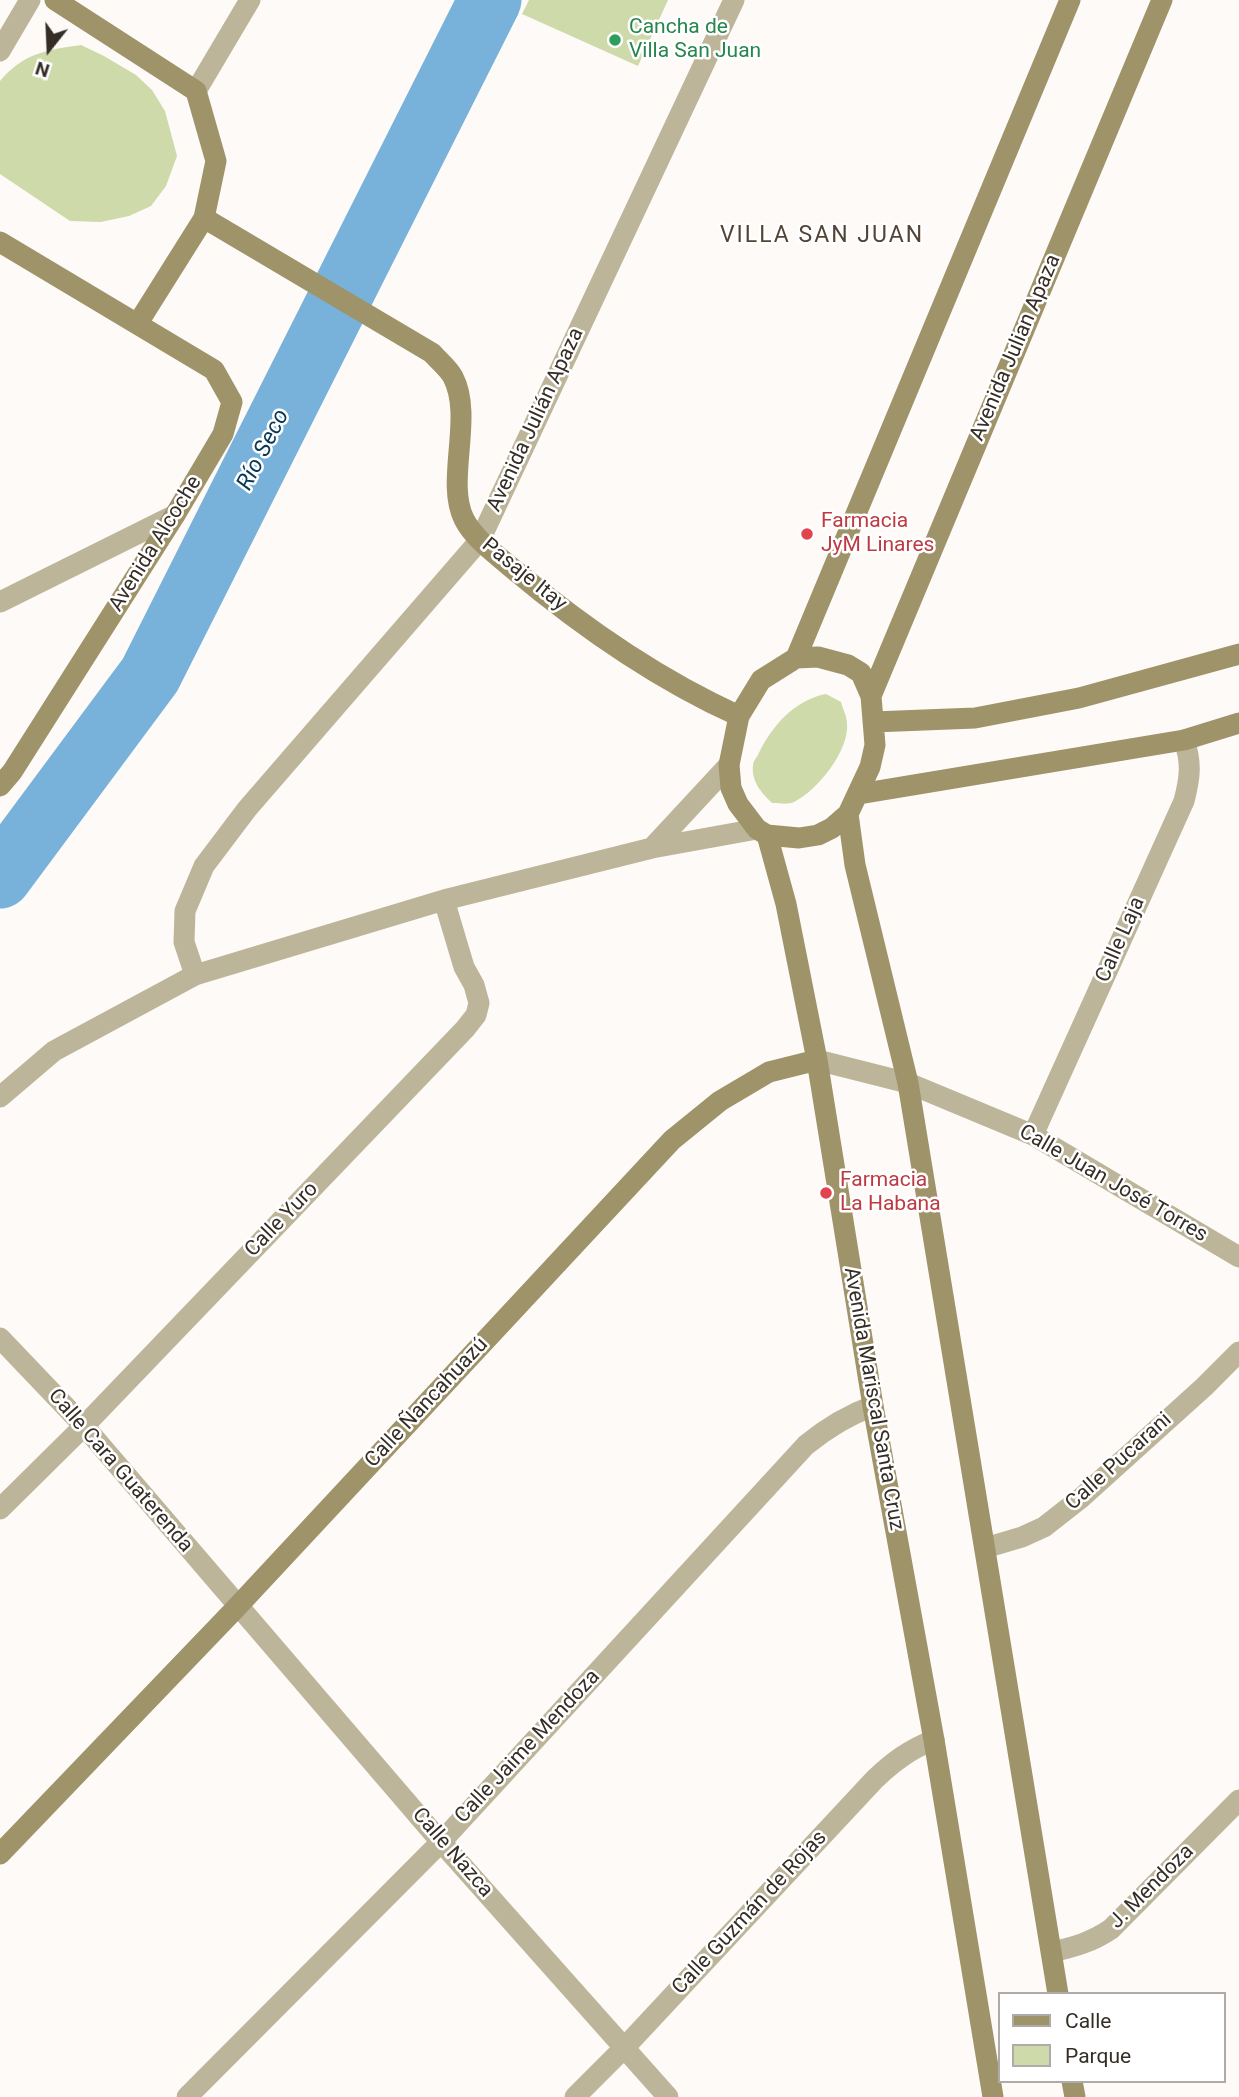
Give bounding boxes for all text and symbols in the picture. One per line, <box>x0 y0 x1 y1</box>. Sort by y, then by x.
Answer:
north arrow <box>14 14 84 84</box>
place label: Cancha de Villa San Juan <box>629 15 761 65</box>
marker: Cancha de Villa San Juan <box>607 32 623 48</box>
text: N <box>32 56 52 82</box>
district label: VILLA SAN JUAN <box>722 222 922 250</box>
street label: Avenida Julian Apaza <box>965 251 1067 445</box>
street label: Avenida Julián Apaza <box>482 324 590 516</box>
water label: Río Seco <box>232 405 296 495</box>
street label: Avenida Alcoche <box>104 472 208 616</box>
place label: Farmacia JyM Linares <box>821 509 934 559</box>
marker: Farmacia JyM Linares <box>799 526 815 542</box>
street label: Pasaje Itay <box>476 533 572 617</box>
street label: Calle Laja <box>1091 893 1151 987</box>
street label: Calle Juan José Torres <box>1014 1120 1212 1248</box>
place label: Farmacia La Habana <box>840 1168 941 1218</box>
street label: Calle Yuro <box>240 1177 324 1263</box>
marker: Farmacia La Habana <box>818 1185 834 1201</box>
street label: Avenida Mariscal Santa Cruz <box>837 1265 909 1533</box>
street label: Calle Ñancahuazú <box>360 1333 494 1473</box>
street label: Calle Cara Guaterenda <box>42 1384 198 1558</box>
street label: Calle Pucarani <box>1061 1408 1177 1516</box>
street label: Calle Jaime Mendoza <box>450 1665 606 1829</box>
street label: Calle Nazca <box>406 1803 498 1903</box>
street label: Calle Guzmán de Rojas <box>667 1826 833 2000</box>
street label: J. Mendoza <box>1105 1840 1199 1934</box>
legend <box>998 1992 1225 2083</box>
text: Calle <box>1065 2009 1111 2033</box>
text: Parque <box>1065 2044 1131 2068</box>

